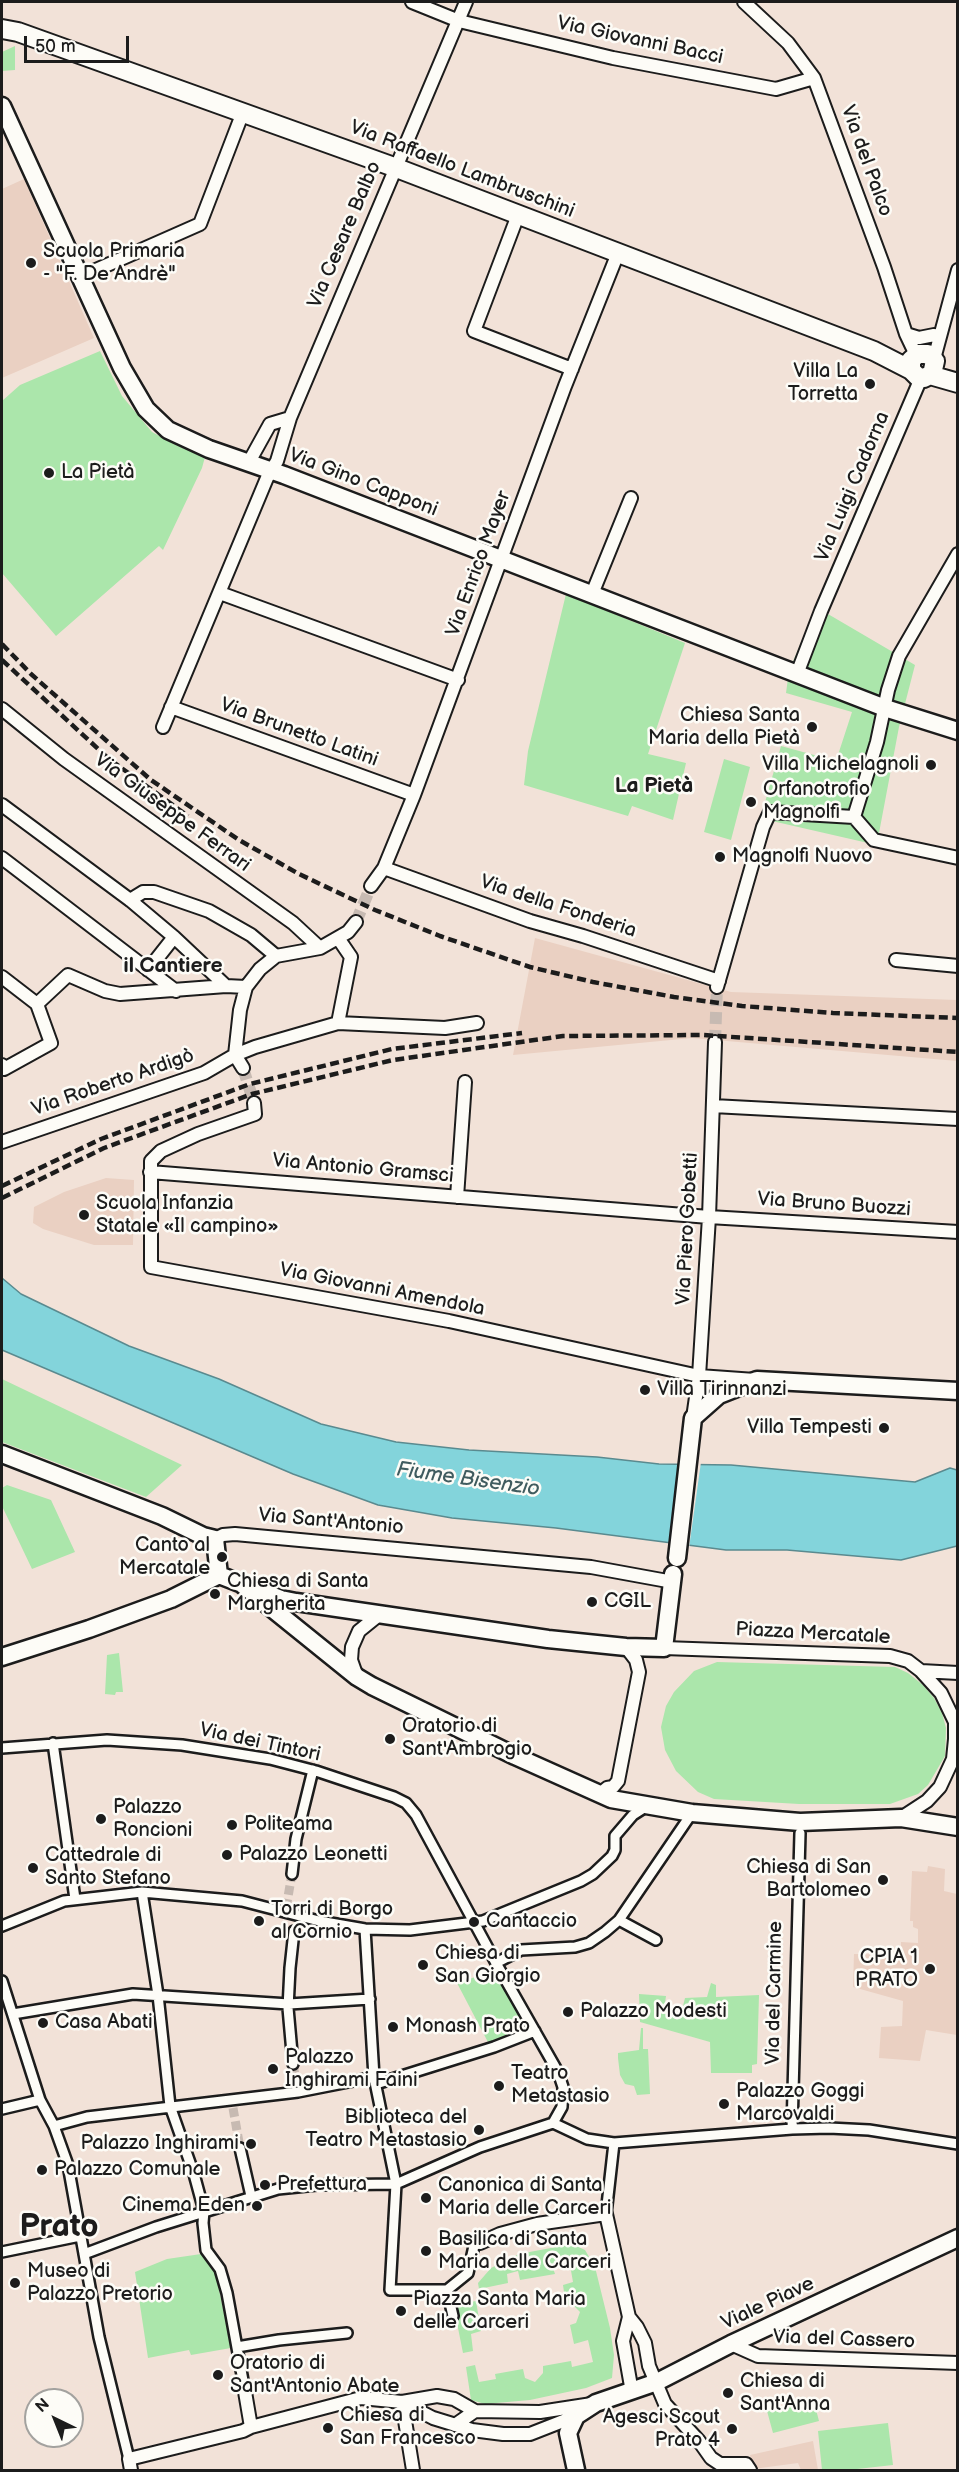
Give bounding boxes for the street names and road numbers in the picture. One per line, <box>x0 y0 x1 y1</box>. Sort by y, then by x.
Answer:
street label: Via Giovanni Bacci <box>555 12 725 70</box>
street label: Via del Palco <box>835 102 897 220</box>
street label: Via Raffaello Lambruschini <box>346 116 578 224</box>
street label: Via Cesare Balbo <box>303 158 387 312</box>
street label: Via Luigi Cadorna <box>811 408 895 566</box>
street label: Via Gino Capponi <box>285 444 441 522</box>
street label: Via Enrico Mayer <box>442 488 516 640</box>
street label: Via Brunetto Latini <box>217 693 381 773</box>
street label: Via Giuseppe Ferrari <box>89 748 255 878</box>
street label: Via della Fonderia <box>477 870 639 944</box>
street label: Via Roberto Ardigò <box>29 1044 197 1122</box>
street label: Via Antonio Gramsci <box>271 1149 455 1189</box>
street label: Via Piero Gobetti <box>672 1152 704 1306</box>
street label: Via Bruno Buozzi <box>757 1188 911 1222</box>
street label: Via Giovanni Amendola <box>277 1258 487 1322</box>
street label: Via Sant'Antonio <box>257 1504 405 1540</box>
street label: Piazza Mercatale <box>735 1618 891 1650</box>
street label: Via dei Tintori <box>197 1718 323 1768</box>
street label: Via del Carmine <box>762 1921 788 2065</box>
street label: Viale Piave <box>718 2272 818 2336</box>
street label: Via del Cassero <box>772 2326 916 2354</box>

